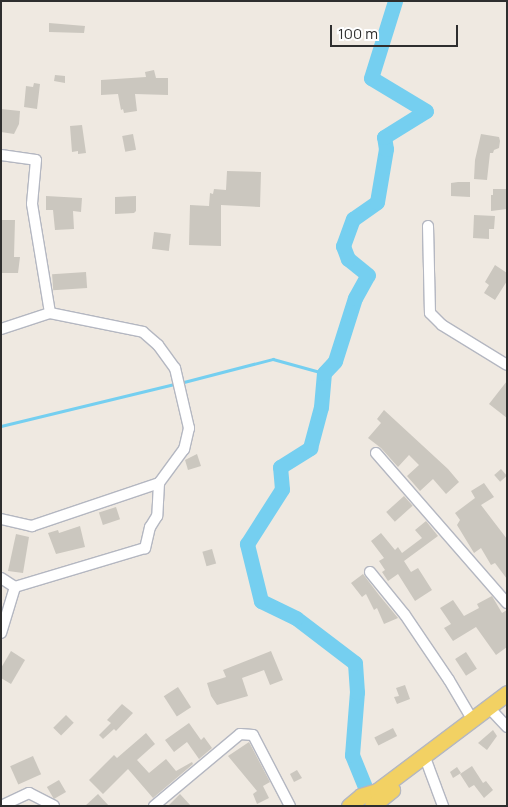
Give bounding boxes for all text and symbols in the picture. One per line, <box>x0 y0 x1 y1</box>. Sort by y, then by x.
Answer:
scale bar <box>333 15 460 47</box>
text: 100 m <box>338 23 378 44</box>

